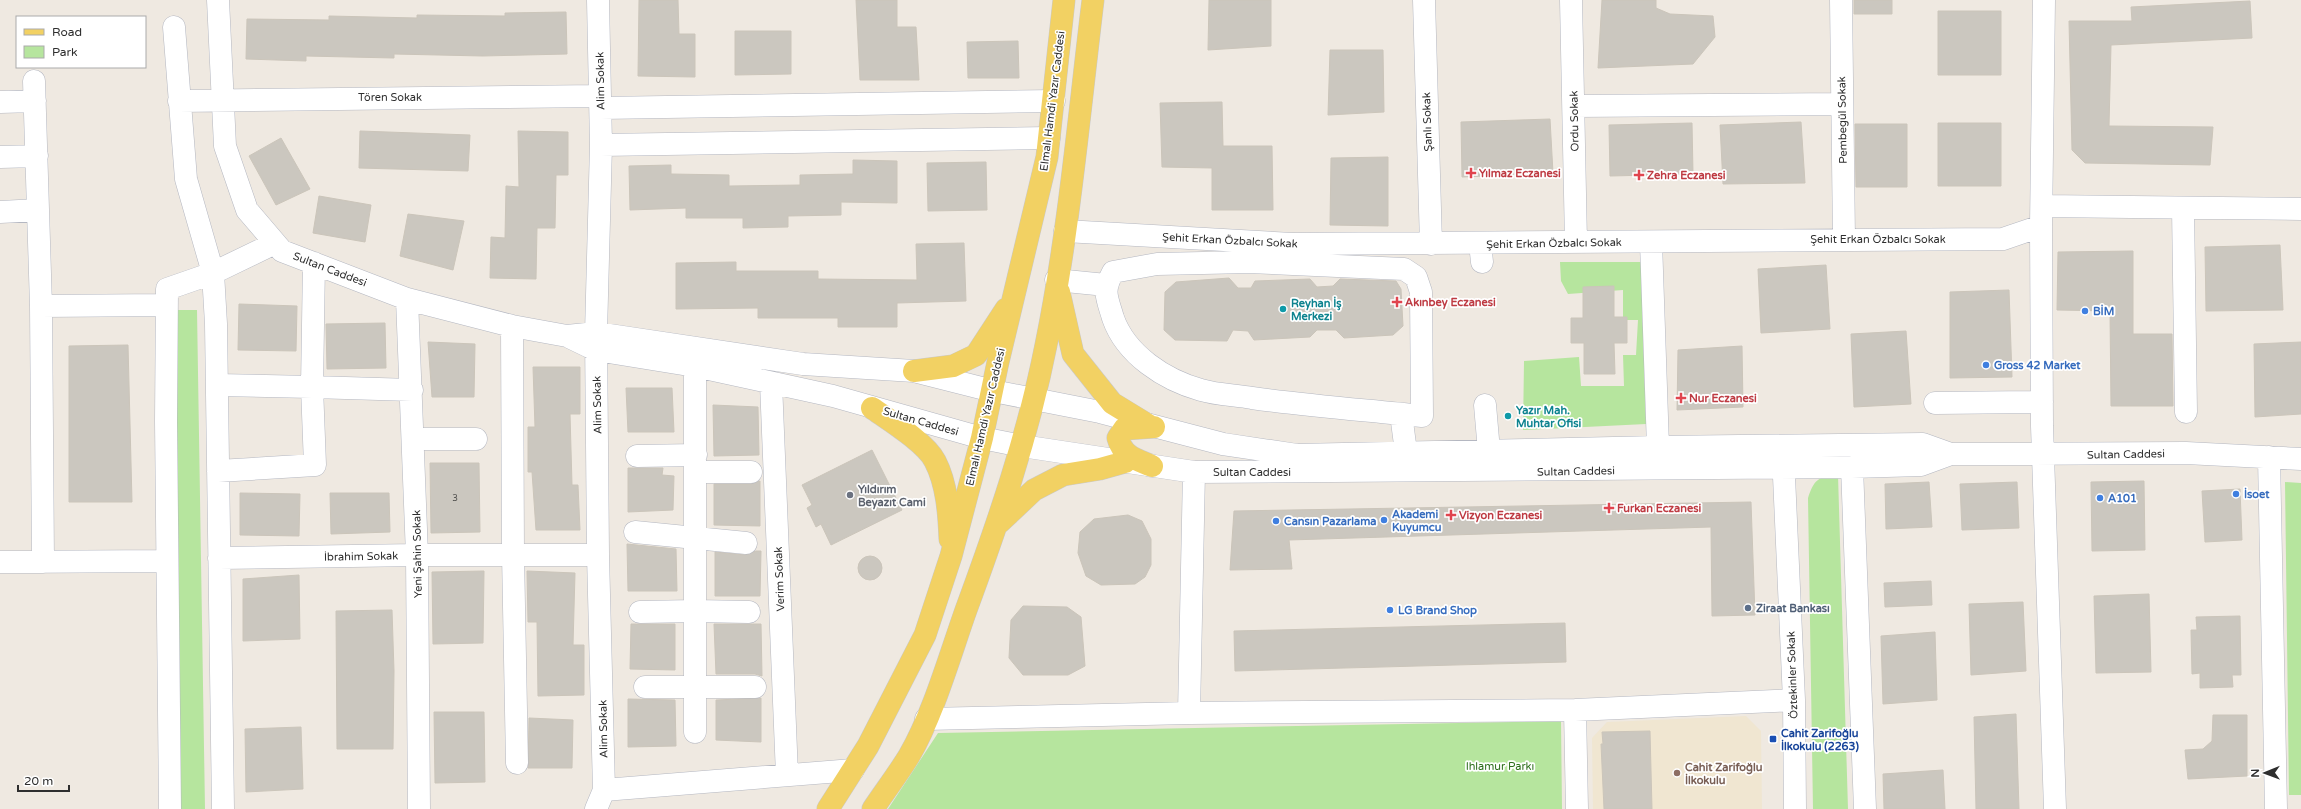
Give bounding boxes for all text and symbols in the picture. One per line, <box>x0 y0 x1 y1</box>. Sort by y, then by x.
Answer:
legend <box>16 16 146 68</box>
text: Road <box>52 25 82 39</box>
street label: Elmalı Hamdi Yazır Caddesi <box>1037 30 1068 172</box>
text: Park <box>52 45 78 59</box>
street label: Alim Sokak <box>593 52 608 110</box>
street label: Pembegül Sokak <box>1835 76 1850 164</box>
street label: Ordu Sokak <box>1567 90 1582 152</box>
street label: Tören Sokak <box>358 91 422 104</box>
street label: Şanlı Sokak <box>1420 92 1435 152</box>
place label: Yılmaz Eczanesi <box>1479 167 1561 180</box>
marker: Yılmaz Eczanesi <box>1466 168 1476 178</box>
place label: Zehra Eczanesi <box>1647 169 1726 182</box>
marker: Zehra Eczanesi <box>1634 170 1644 180</box>
street label: Şehit Erkan Özbalcı Sokak <box>1162 230 1298 251</box>
street label: Şehit Erkan Özbalcı Sokak <box>1810 233 1946 246</box>
street label: Şehit Erkan Özbalcı Sokak <box>1486 236 1622 251</box>
street label: Sultan Caddesi <box>291 249 369 290</box>
place label: Reyhan İş Merkezi <box>1291 296 1342 323</box>
place label: Akınbey Eczanesi <box>1405 296 1496 310</box>
marker: Akınbey Eczanesi <box>1392 297 1402 307</box>
marker: Reyhan İş Merkezi <box>1278 304 1288 314</box>
place label: BİM <box>2093 304 2114 318</box>
marker: BİM <box>2080 306 2090 316</box>
street label: Elmalı Hamdi Yazır Caddesi <box>963 347 1008 487</box>
place label: Gross 42 Market <box>1994 359 2081 372</box>
marker: Gross 42 Market <box>1981 360 1991 370</box>
street label: Alim Sokak <box>590 376 605 434</box>
place label: Nur Eczanesi <box>1689 392 1757 405</box>
marker: Nur Eczanesi <box>1676 393 1686 403</box>
street label: Sultan Caddesi <box>882 404 960 438</box>
place label: Yazır Mah. Muhtar Ofisi <box>1516 404 1581 430</box>
marker: Yazır Mah. Muhtar Ofisi <box>1503 411 1513 421</box>
street label: Sultan Caddesi <box>2087 447 2165 462</box>
street label: Sultan Caddesi <box>1537 464 1615 479</box>
street label: Sultan Caddesi <box>1213 466 1291 479</box>
place label: Yıldırım Beyazıt Cami <box>858 483 926 510</box>
place label: İsoet <box>2244 487 2270 501</box>
marker: İsoet <box>2231 489 2241 499</box>
marker: Yıldırım Beyazıt Cami <box>845 490 855 500</box>
place label: A101 <box>2108 492 2137 505</box>
house number: 3 <box>452 493 458 504</box>
marker: A101 <box>2095 493 2105 503</box>
place label: Furkan Eczanesi <box>1617 502 1701 515</box>
marker: Furkan Eczanesi <box>1604 503 1614 513</box>
place label: Akademi Kuyumcu <box>1392 508 1442 535</box>
place label: Vizyon Eczanesi <box>1459 509 1542 523</box>
street label: Yeni Şahin Sokak <box>410 510 425 598</box>
marker: Vizyon Eczanesi <box>1446 510 1456 520</box>
place label: Cansın Pazarlama <box>1284 515 1376 528</box>
marker: Akademi Kuyumcu <box>1379 515 1389 525</box>
marker: Cansın Pazarlama <box>1271 516 1281 526</box>
street label: Verim Sokak <box>772 546 787 612</box>
street label: İbrahim Sokak <box>324 549 398 564</box>
place label: Ziraat Bankası <box>1756 602 1830 615</box>
marker: Ziraat Bankası <box>1743 603 1753 613</box>
place label: LG Brand Shop <box>1398 604 1477 618</box>
marker: LG Brand Shop <box>1385 605 1395 615</box>
street label: Öztekinler Sokak <box>1784 631 1801 719</box>
street label: Alim Sokak <box>596 700 611 758</box>
place label: Cahit Zarifoğlu İlkokulu (2263) <box>1781 727 1859 753</box>
marker: Cahit Zarifoğlu İlkokulu (2263) <box>1768 734 1778 744</box>
north arrow <box>2245 753 2285 793</box>
park label: Ihlamur Parkı <box>1466 760 1534 773</box>
place label: Cahit Zarifoğlu İlkokulu <box>1685 761 1763 787</box>
scale bar <box>18 767 69 793</box>
marker: Cahit Zarifoğlu İlkokulu <box>1672 768 1682 778</box>
text: N <box>2249 769 2262 778</box>
text: 20 m <box>24 774 53 788</box>

